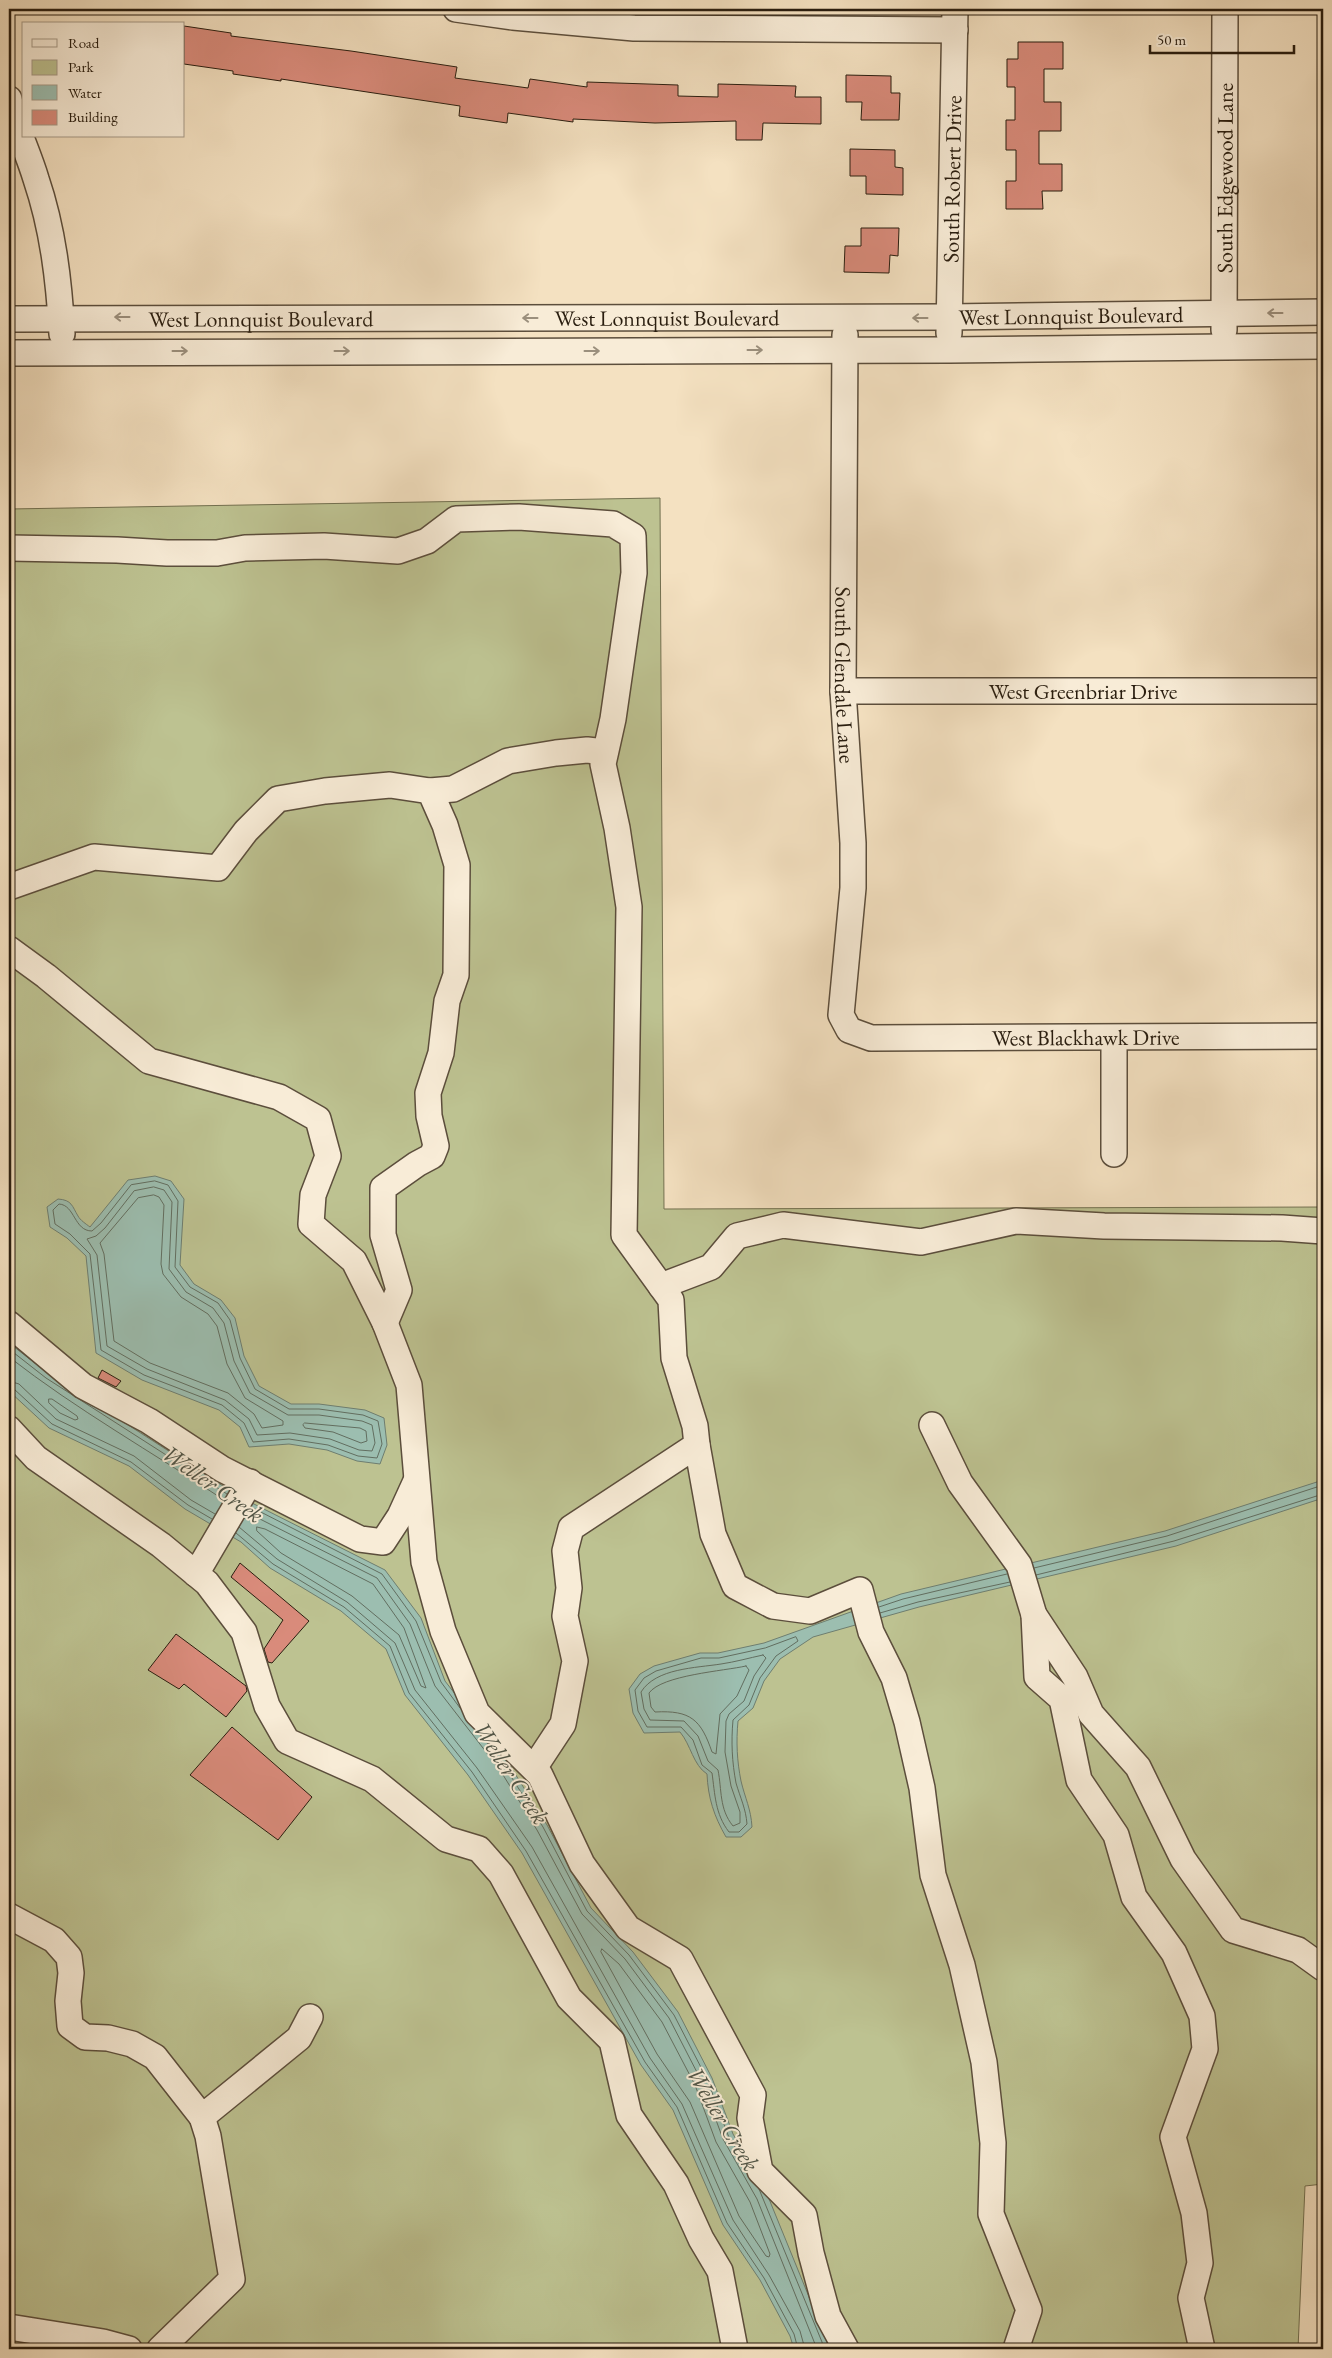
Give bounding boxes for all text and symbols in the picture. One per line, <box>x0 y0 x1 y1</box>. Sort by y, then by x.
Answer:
legend <box>22 22 185 138</box>
scale bar <box>1150 22 1293 54</box>
text: 50 m <box>1157 30 1186 49</box>
text: Road <box>68 33 100 52</box>
text: Park <box>68 57 95 76</box>
street label: South Edgewood Lane <box>1210 82 1240 273</box>
text: Water <box>68 83 102 102</box>
street label: South Robert Drive <box>936 95 968 263</box>
text: Building <box>68 107 118 126</box>
street label: West Lonnquist Boulevard <box>958 300 1184 332</box>
street label: West Lonnquist Boulevard <box>555 303 780 333</box>
street label: West Lonnquist Boulevard <box>149 304 374 334</box>
one-way arrow <box>1267 308 1283 318</box>
one-way arrow <box>114 312 130 322</box>
one-way arrow <box>522 313 538 323</box>
one-way arrow <box>912 313 928 323</box>
one-way arrow <box>746 345 763 355</box>
one-way arrow <box>172 346 188 356</box>
one-way arrow <box>334 346 350 356</box>
one-way arrow <box>584 346 600 356</box>
street label: South Glendale Lane <box>828 586 862 765</box>
street label: West Greenbriar Drive <box>989 677 1178 706</box>
street label: West Blackhawk Drive <box>992 1023 1180 1052</box>
water label: Weller Creek <box>157 1437 270 1530</box>
water label: Weller Creek <box>467 1715 556 1830</box>
water label: Weller Creek <box>680 2061 767 2177</box>

